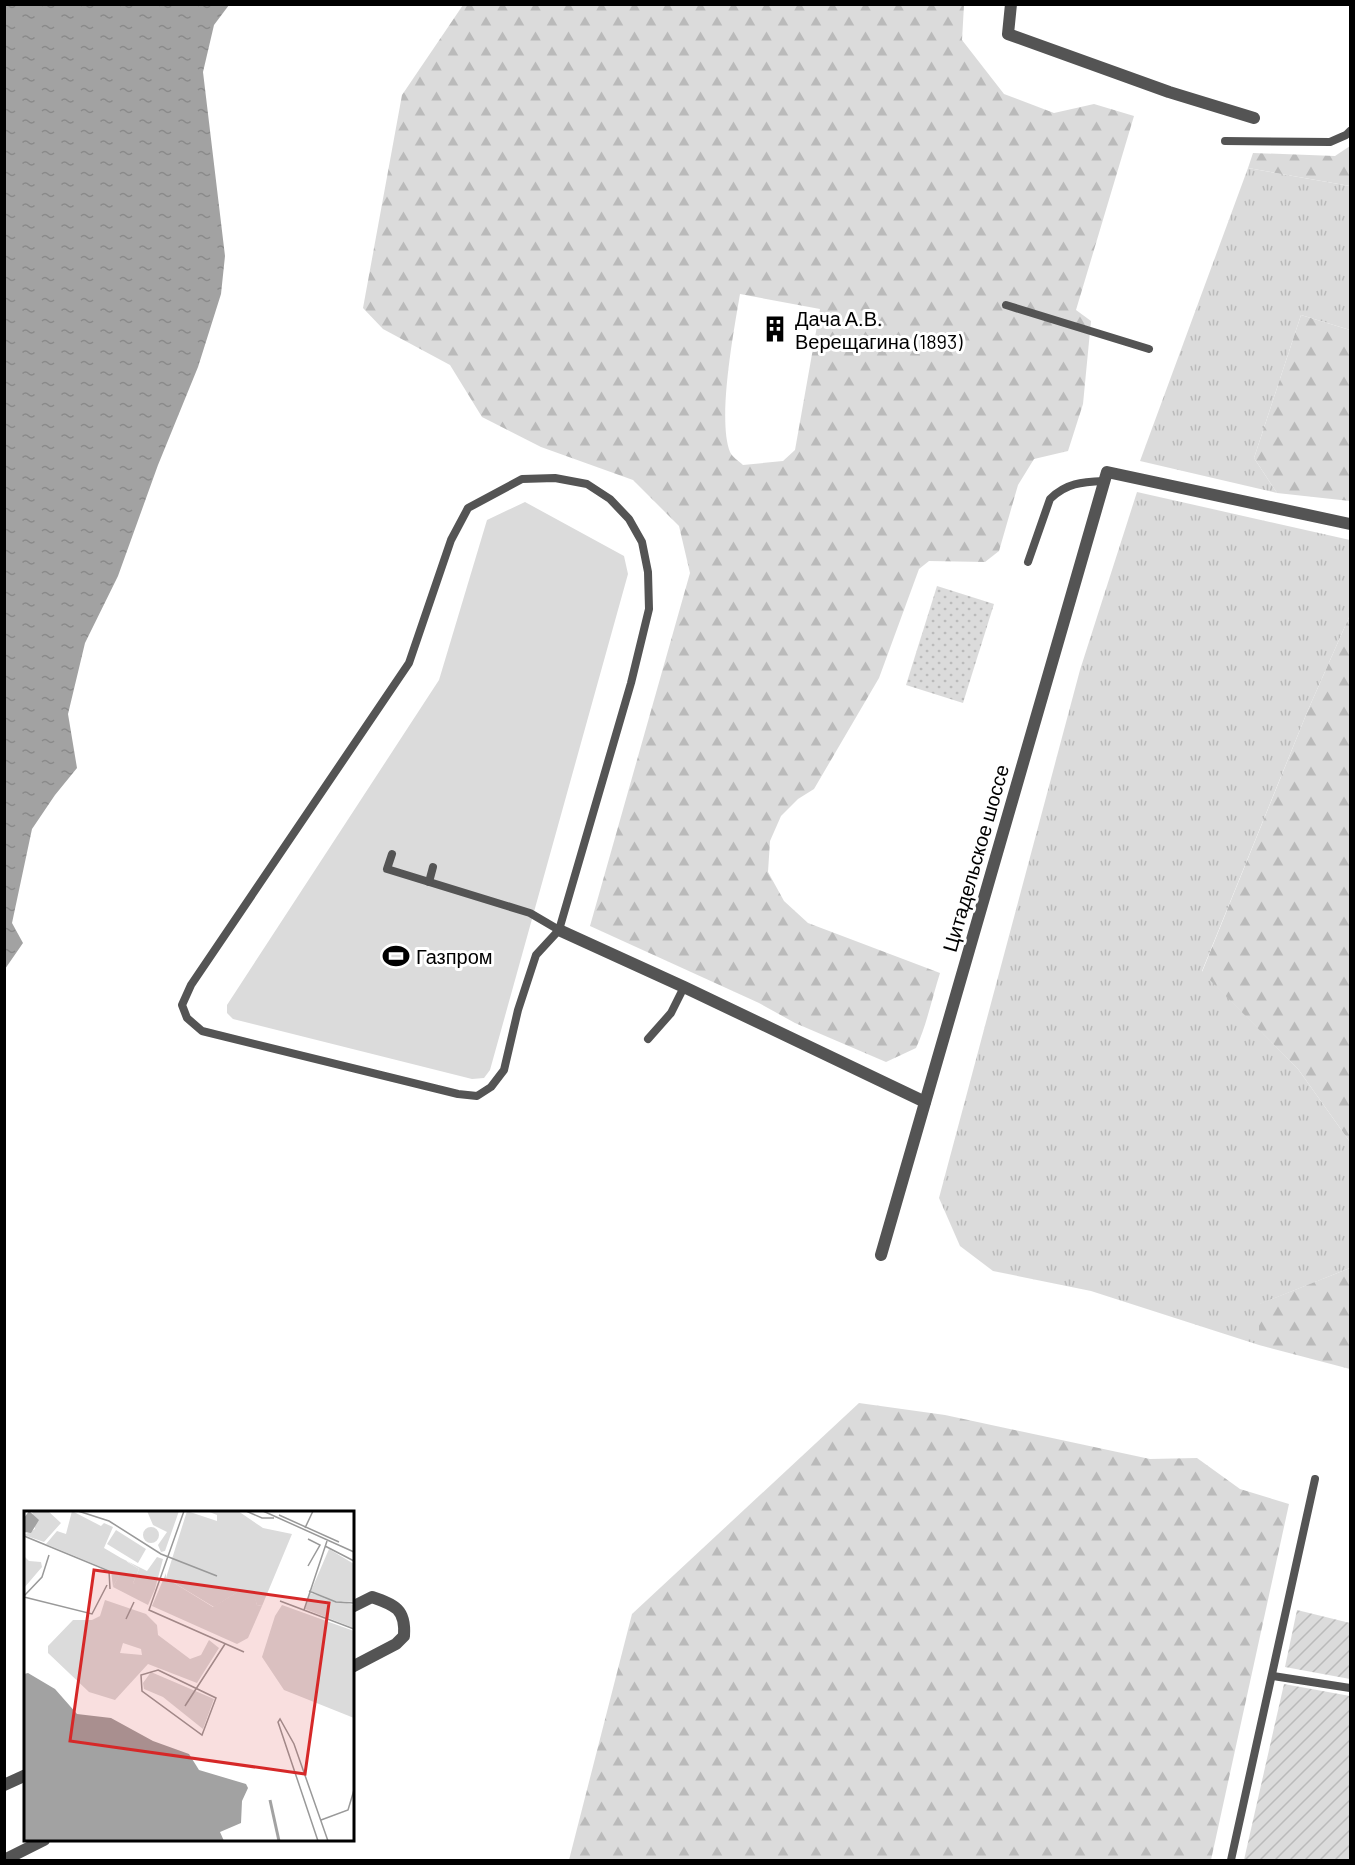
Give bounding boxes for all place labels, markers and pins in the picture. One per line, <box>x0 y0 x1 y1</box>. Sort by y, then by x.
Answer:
place label: Дача А.В. Верещагина (1893) <box>795 306 963 353</box>
building icon: Дача А.В. Верещагина (1893) <box>760 314 790 344</box>
sports icon: Газпром <box>381 941 411 971</box>
place label: Газпром <box>416 944 493 968</box>

